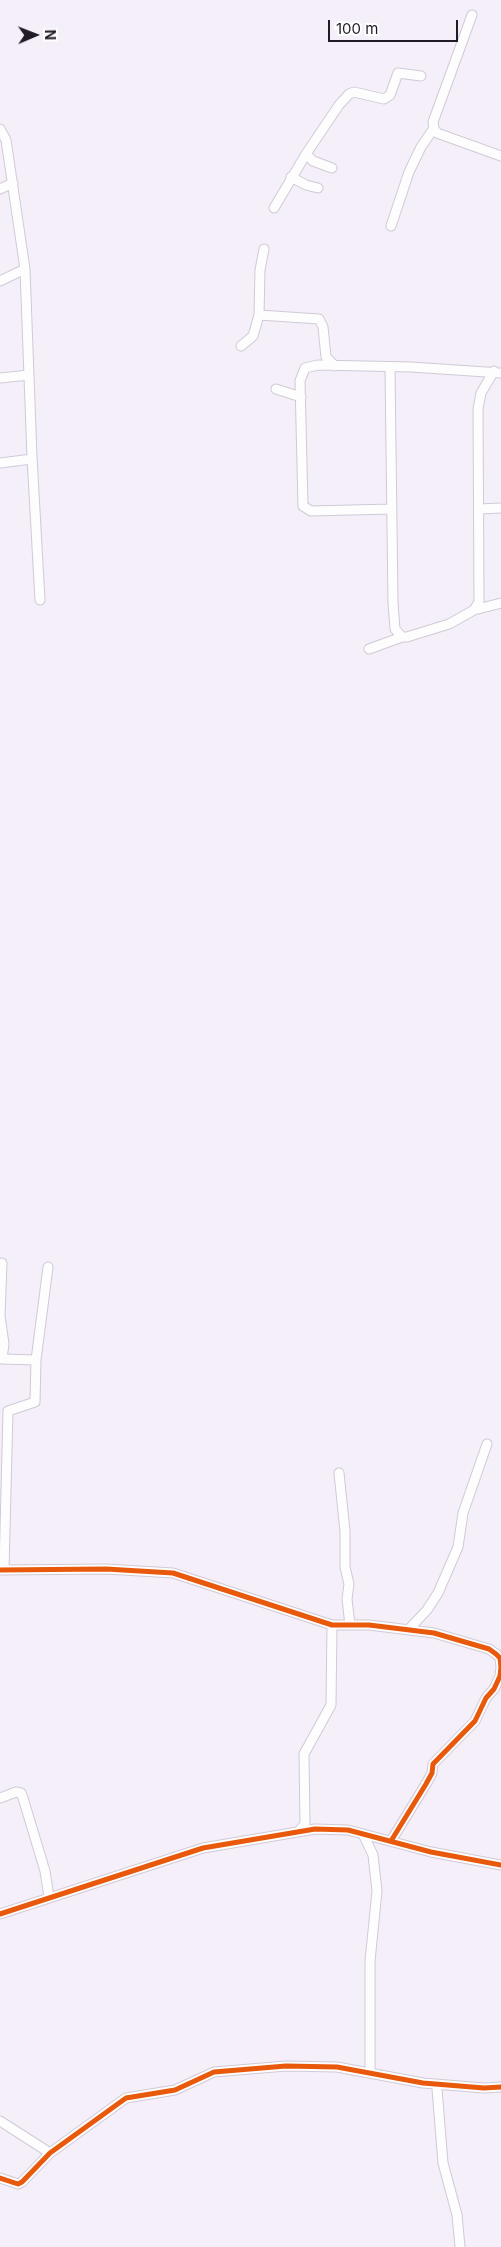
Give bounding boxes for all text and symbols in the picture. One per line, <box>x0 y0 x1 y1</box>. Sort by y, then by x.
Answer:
north arrow <box>10 10 60 60</box>
scale bar <box>331 10 461 42</box>
text: 100 m <box>336 19 378 38</box>
text: N <box>42 29 59 40</box>

